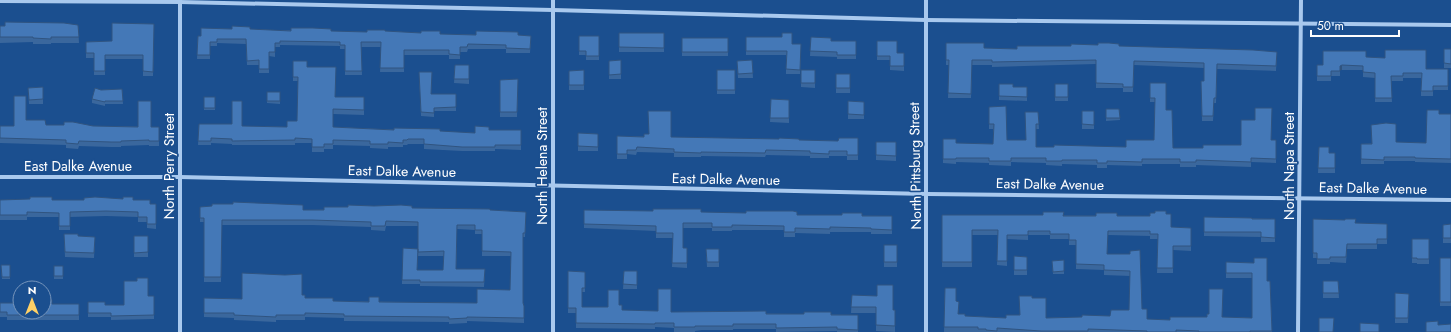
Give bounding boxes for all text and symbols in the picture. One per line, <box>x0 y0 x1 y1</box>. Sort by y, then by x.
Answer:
scale bar <box>1311 12 1399 38</box>
text: 50 m <box>1317 17 1344 35</box>
street label: North Pittsburg Street <box>904 102 926 230</box>
street label: North Helena Street <box>532 107 552 225</box>
street label: North Napa Street <box>1279 111 1299 220</box>
street label: North Perry Street <box>159 112 179 219</box>
street label: East Dalke Avenue <box>24 156 132 176</box>
street label: East Dalke Avenue <box>348 160 456 182</box>
street label: East Dalke Avenue <box>672 168 780 190</box>
street label: East Dalke Avenue <box>996 173 1104 195</box>
street label: East Dalke Avenue <box>1319 177 1427 199</box>
north arrow <box>12 280 52 320</box>
text: N <box>28 282 36 298</box>

